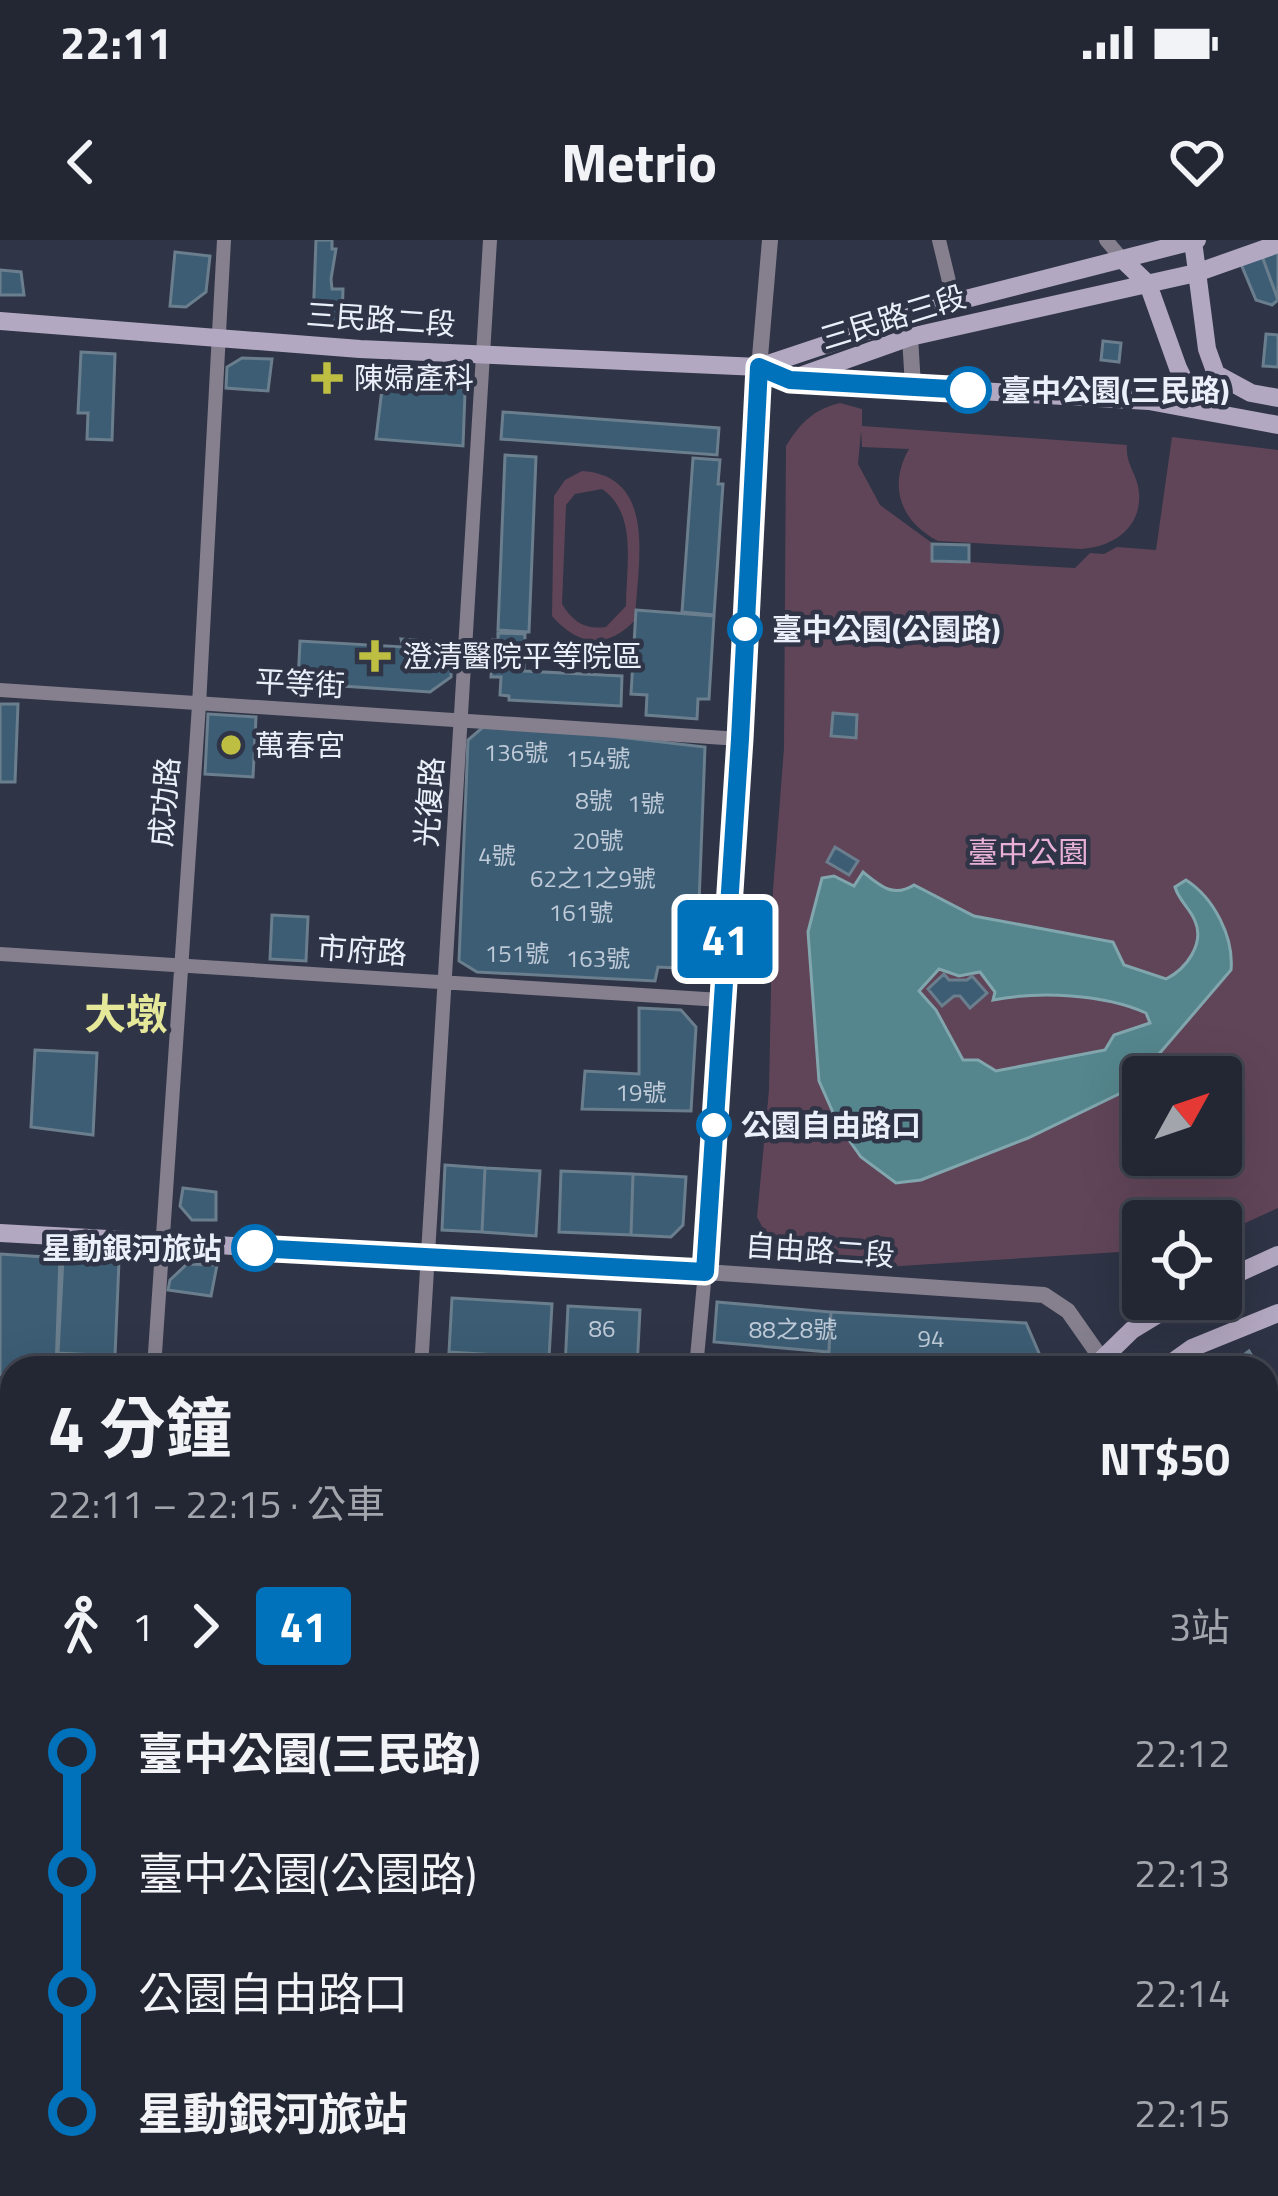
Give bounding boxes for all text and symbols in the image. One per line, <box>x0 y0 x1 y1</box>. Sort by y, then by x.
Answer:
text: 22:11 <box>60 8 172 76</box>
text: Metrio <box>561 121 717 203</box>
icon: back <box>48 129 114 195</box>
icon: heart <box>1164 129 1230 195</box>
street label: 三民路三段 <box>815 273 971 361</box>
street label: 三民路二段 <box>305 291 457 347</box>
place label: 陳婦產科 <box>354 355 474 401</box>
marker: 陳婦產科 <box>311 362 343 394</box>
place label: 臺中公園(三民路) <box>1001 367 1229 413</box>
marker: 臺中公園(三民路) <box>946 368 990 412</box>
place label: 臺中公園(公園路) <box>772 606 1000 652</box>
marker: 臺中公園(公園路) <box>729 613 761 645</box>
place label: 澄清醫院平等院區 <box>402 633 642 679</box>
marker: 澄清醫院平等院區 <box>359 640 391 672</box>
street label: 平等街 <box>254 658 346 708</box>
place label: 萬春宮 <box>255 722 345 768</box>
marker: 萬春宮 <box>218 732 244 758</box>
house number: 136號 <box>484 734 548 770</box>
house number: 154號 <box>566 740 630 776</box>
street label: 成功路 <box>137 755 191 849</box>
street label: 光復路 <box>403 756 455 848</box>
house number: 8號 <box>575 782 613 818</box>
house number: 1號 <box>627 785 665 821</box>
house number: 20號 <box>573 822 623 858</box>
park label: 臺中公園 <box>968 829 1088 875</box>
house number: 4號 <box>478 837 516 873</box>
house number: 62之1之9號 <box>530 860 656 896</box>
house number: 161號 <box>549 894 613 930</box>
line badge: 41 <box>671 900 779 978</box>
text: 41 <box>701 907 749 971</box>
street label: 市府路 <box>316 924 408 976</box>
house number: 151號 <box>485 935 549 971</box>
house number: 163號 <box>566 940 630 976</box>
district label: 大墩 <box>84 981 168 1045</box>
north arrow <box>1122 1056 1242 1176</box>
map controls <box>1122 1056 1242 1320</box>
house number: 19號 <box>616 1074 666 1110</box>
place label: 公園自由路口 <box>741 1102 921 1148</box>
marker: 公園自由路口 <box>698 1109 730 1141</box>
button: locate <box>1122 1200 1242 1320</box>
street label: 自由路二段 <box>744 1222 896 1278</box>
place label: 星動銀河旅站 <box>42 1225 222 1271</box>
marker: 星動銀河旅站 <box>233 1226 277 1270</box>
house number: 86 <box>589 1310 615 1346</box>
house number: 88之8號 <box>749 1311 837 1347</box>
house number: 94 <box>918 1320 944 1356</box>
text: 4 分鐘 <box>48 1377 231 1478</box>
text: NT$50 <box>1100 1424 1230 1492</box>
text: 22:11 – 22:15 · 公車 <box>48 1474 385 1533</box>
icon: walk <box>48 1593 114 1659</box>
icon: forward <box>172 1593 238 1659</box>
text: 41 <box>280 1594 327 1658</box>
text: 1 <box>132 1597 154 1656</box>
text: 3站 <box>1169 1597 1230 1656</box>
text: 臺中公園(三民路) <box>138 1719 481 1787</box>
text: 22:12 <box>1134 1723 1230 1782</box>
text: 臺中公園(公園路) <box>138 1839 477 1907</box>
text: 22:13 <box>1134 1843 1230 1902</box>
text: 公園自由路口 <box>138 1959 408 2027</box>
text: 22:14 <box>1134 1963 1230 2022</box>
text: 星動銀河旅站 <box>138 2079 408 2147</box>
text: 22:15 <box>1134 2083 1230 2142</box>

